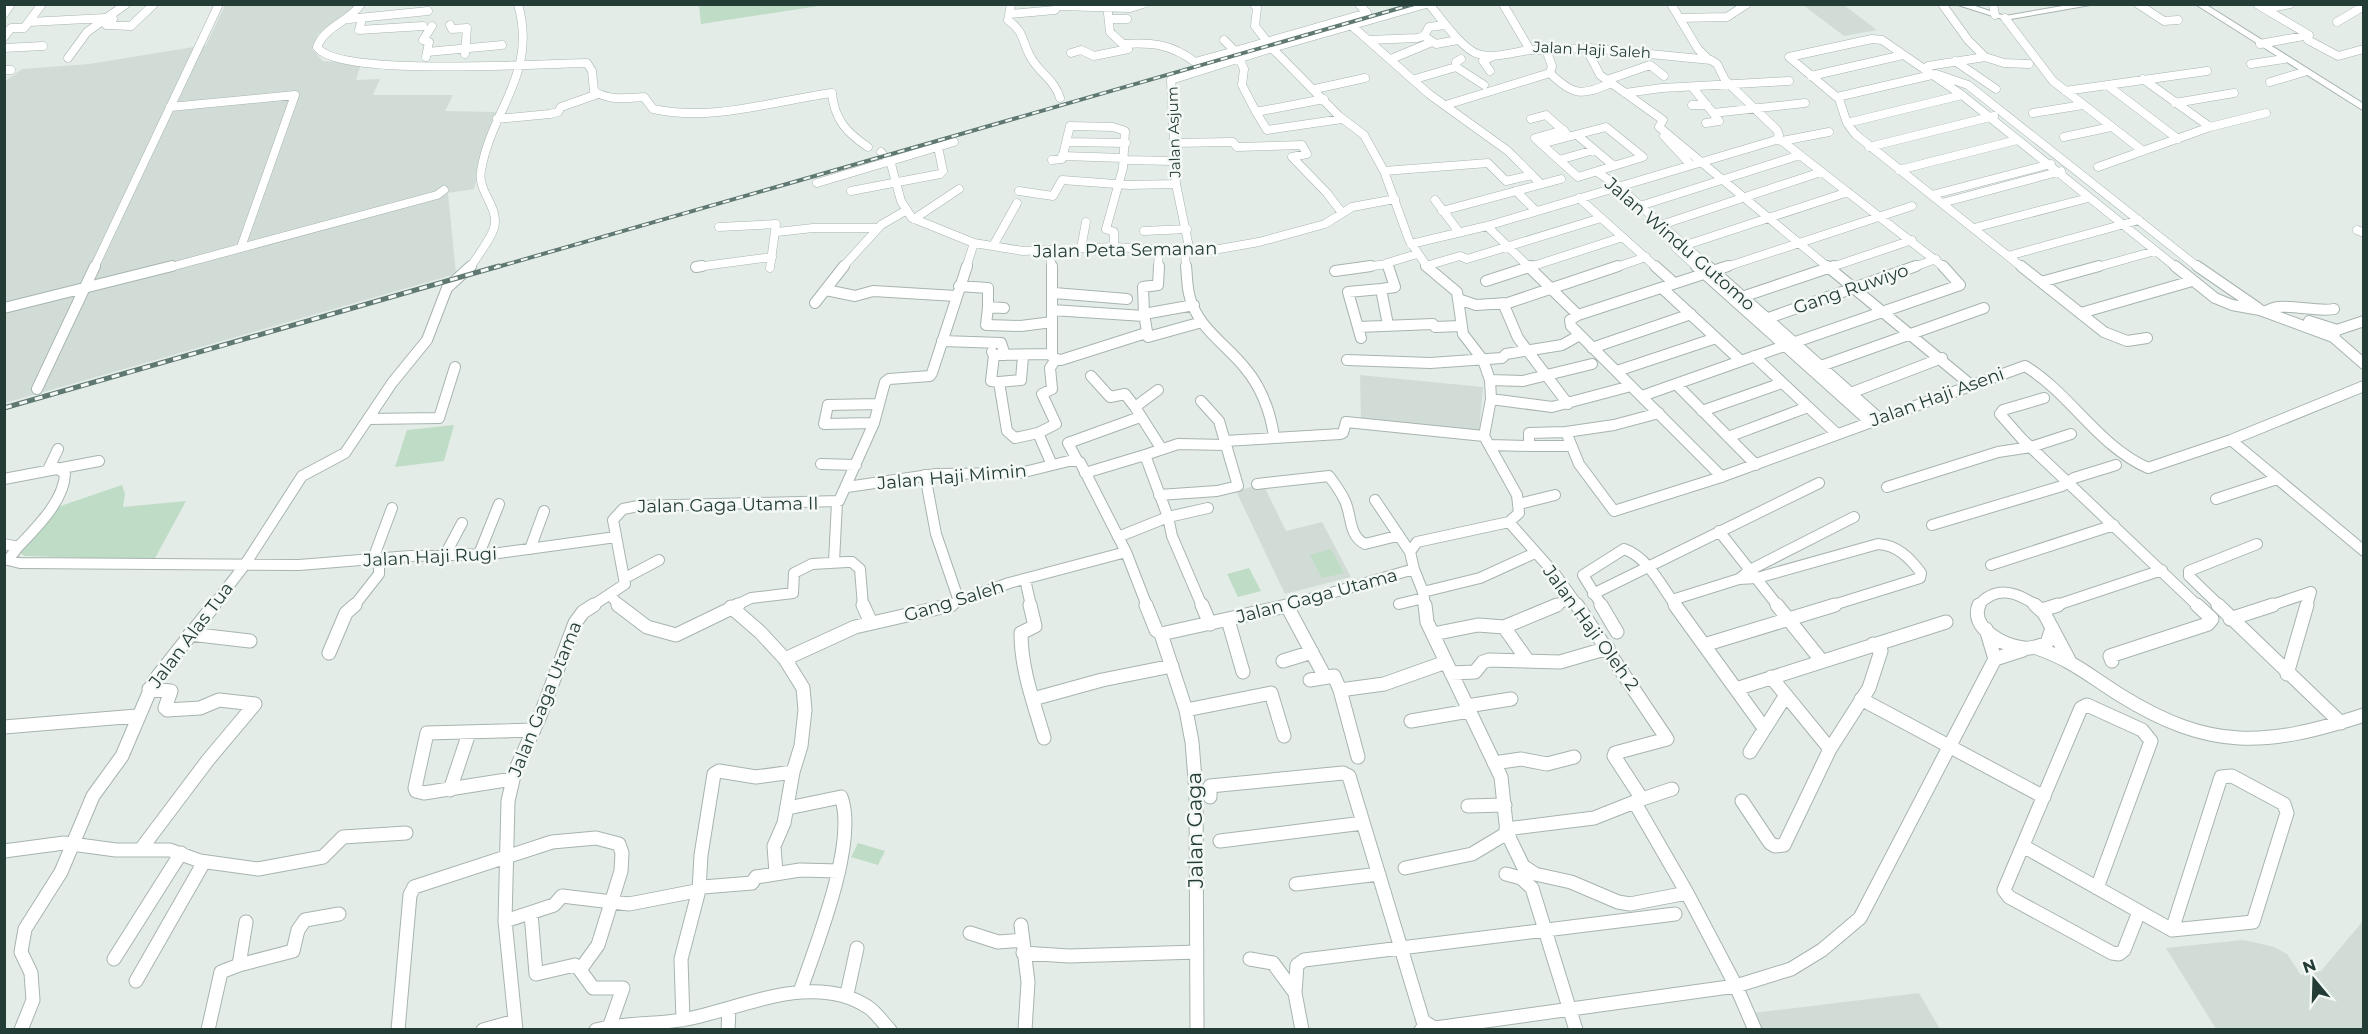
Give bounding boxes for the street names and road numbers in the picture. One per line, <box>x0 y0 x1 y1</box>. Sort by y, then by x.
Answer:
street label: Jalan Haji Saleh <box>1532 37 1651 62</box>
street label: Jalan Asjum <box>1162 86 1185 179</box>
street label: Jalan Windu Gutomo <box>1599 172 1760 315</box>
street label: Jalan Peta Semanan <box>1032 237 1217 263</box>
street label: Gang Ruwiyo <box>1791 259 1911 319</box>
street label: Jalan Haji Aseni <box>1866 363 2007 432</box>
street label: Jalan Haji Mimin <box>875 460 1028 495</box>
street label: Jalan Gaga Utama II <box>636 492 819 518</box>
street label: Jalan Haji Rugi <box>362 543 497 572</box>
street label: Jalan Haji Oleh 2 <box>1538 560 1644 695</box>
street label: Jalan Gaga Utama <box>1233 564 1400 628</box>
street label: Gang Saleh <box>901 575 1007 627</box>
street label: Jalan Alas Tua <box>144 578 238 693</box>
street label: Jalan Gaga Utama <box>503 618 586 781</box>
street label: Jalan Gaga <box>1181 772 1208 889</box>

